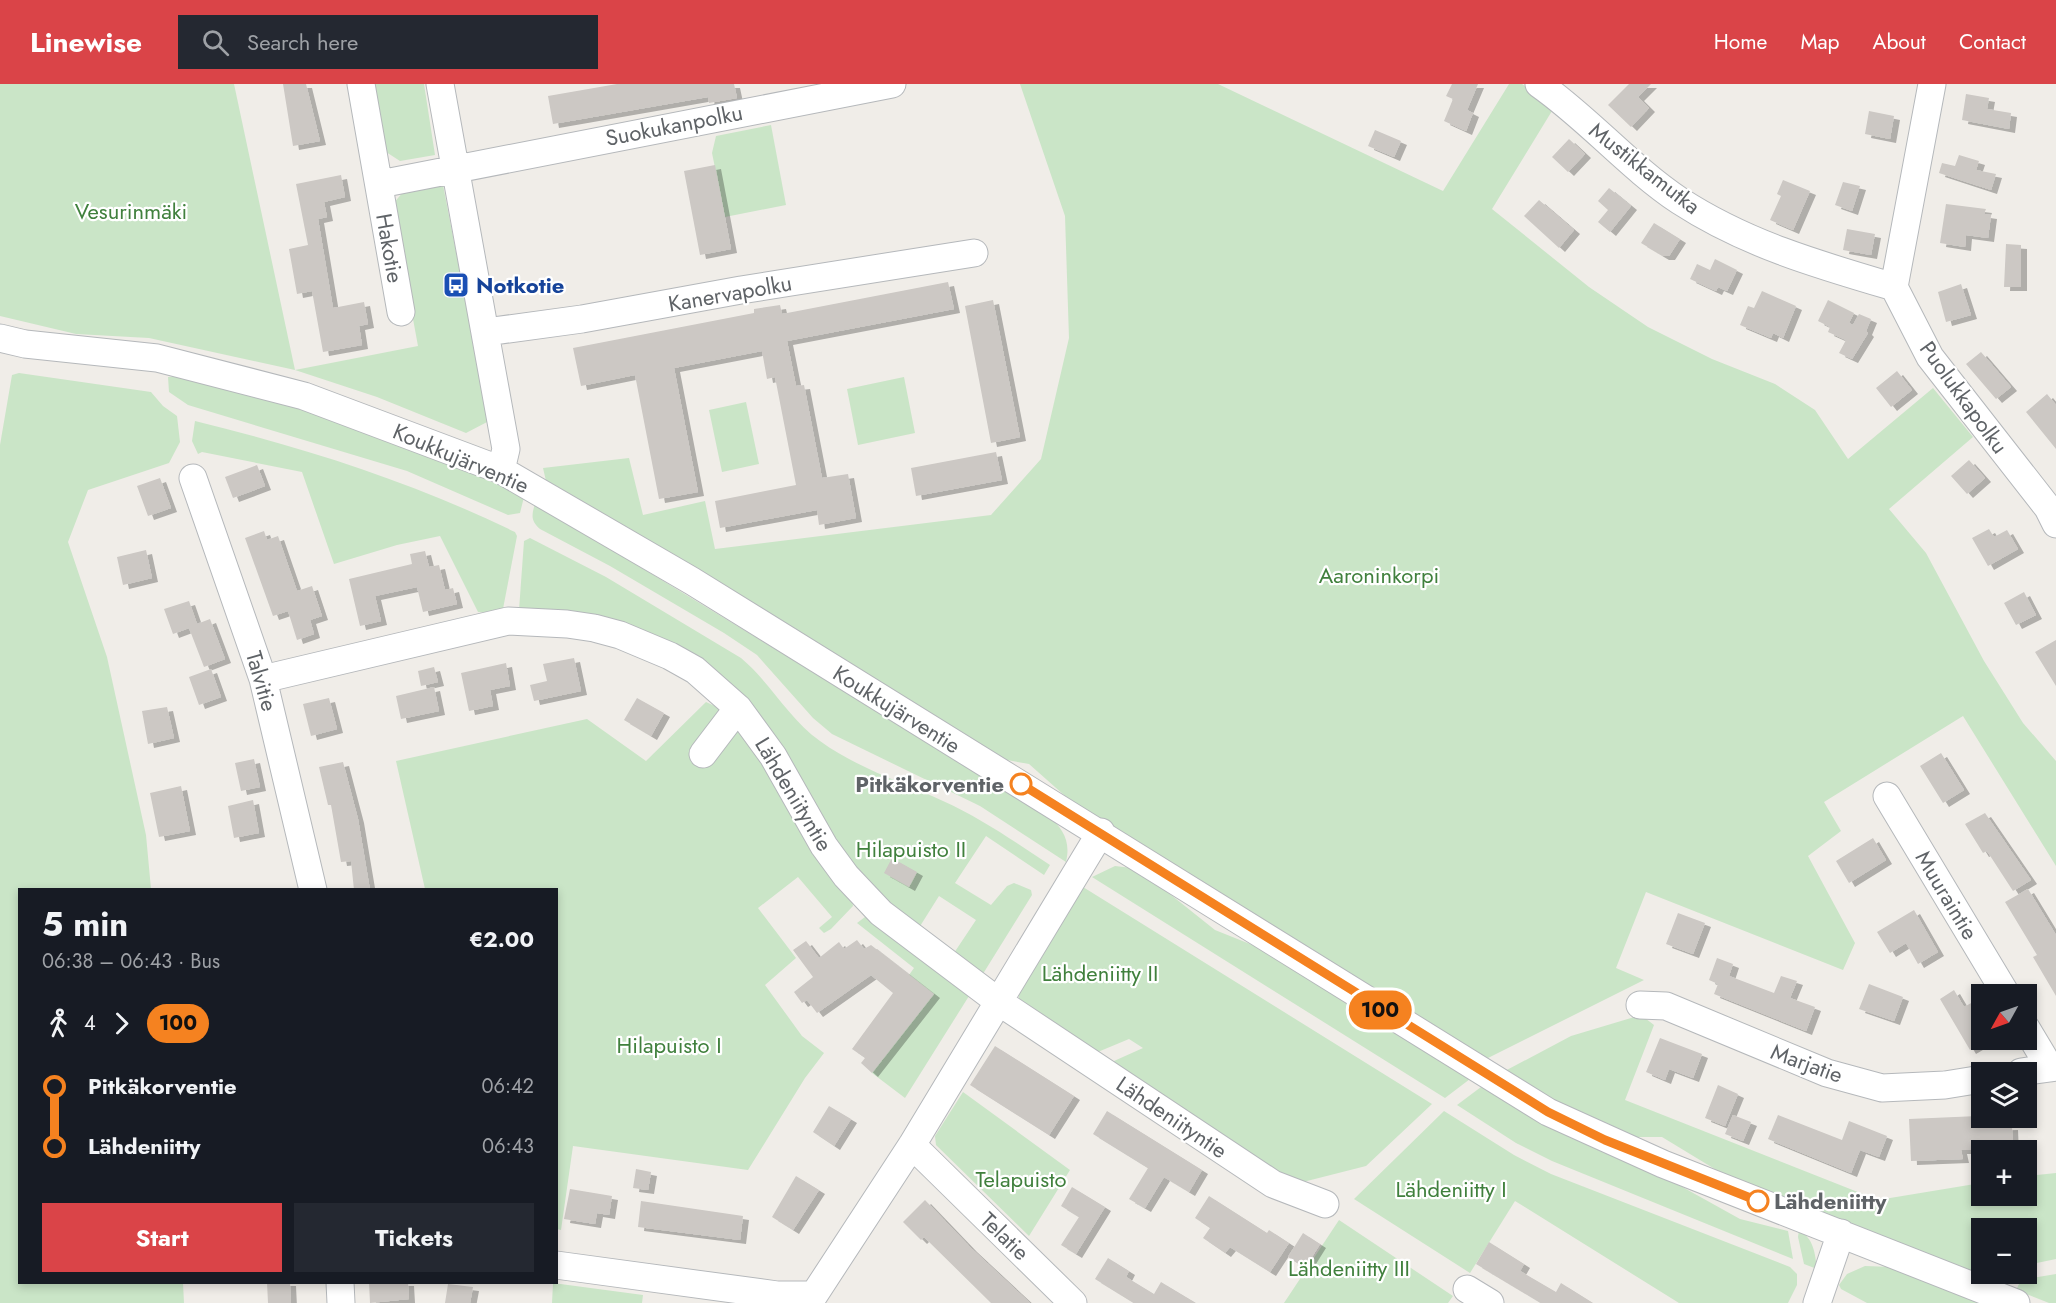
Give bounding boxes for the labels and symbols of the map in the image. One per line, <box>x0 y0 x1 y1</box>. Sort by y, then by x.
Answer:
street label: Suokukanpolku <box>603 96 745 154</box>
street label: Mustikkamutka <box>1583 114 1707 222</box>
park label: Vesurinmäki <box>75 195 187 227</box>
street label: Hakotie <box>368 211 412 285</box>
street label: Kanervapolku <box>666 266 794 320</box>
place label: Notkotie <box>476 269 564 301</box>
bus stop icon: Notkotie <box>441 270 471 300</box>
street label: Puolukkapolku <box>1912 334 2016 460</box>
street label: Koukkujärventie <box>388 415 534 501</box>
park label: Aaroninkorpi <box>1319 559 1439 591</box>
street label: Talvitie <box>238 647 286 715</box>
street label: Koukkujärventie <box>827 657 967 761</box>
street label: Lähdeniityntie <box>747 731 841 857</box>
place label: Pitkäkorventie <box>855 768 1004 800</box>
marker: Pitkäkorventie <box>1010 773 1032 795</box>
park label: Hilapuisto II <box>856 833 966 865</box>
street label: Muuraintie <box>1908 844 1986 946</box>
park label: Lähdeniitty II <box>1042 957 1158 989</box>
north arrow <box>1971 984 2037 1050</box>
line badge: 100 <box>1346 990 1414 1030</box>
park label: Hilapuisto I <box>616 1029 722 1061</box>
street label: Marjatie <box>1767 1035 1847 1091</box>
street label: Lähdeniityntie <box>1110 1068 1234 1166</box>
park label: Telapuisto <box>976 1163 1066 1195</box>
park label: Lähdeniitty I <box>1395 1173 1507 1205</box>
place label: Lähdeniitty <box>1774 1185 1887 1217</box>
marker: Lähdeniitty <box>1747 1190 1769 1212</box>
street label: Telatie <box>973 1205 1037 1267</box>
park label: Lähdeniitty III <box>1288 1252 1410 1284</box>

